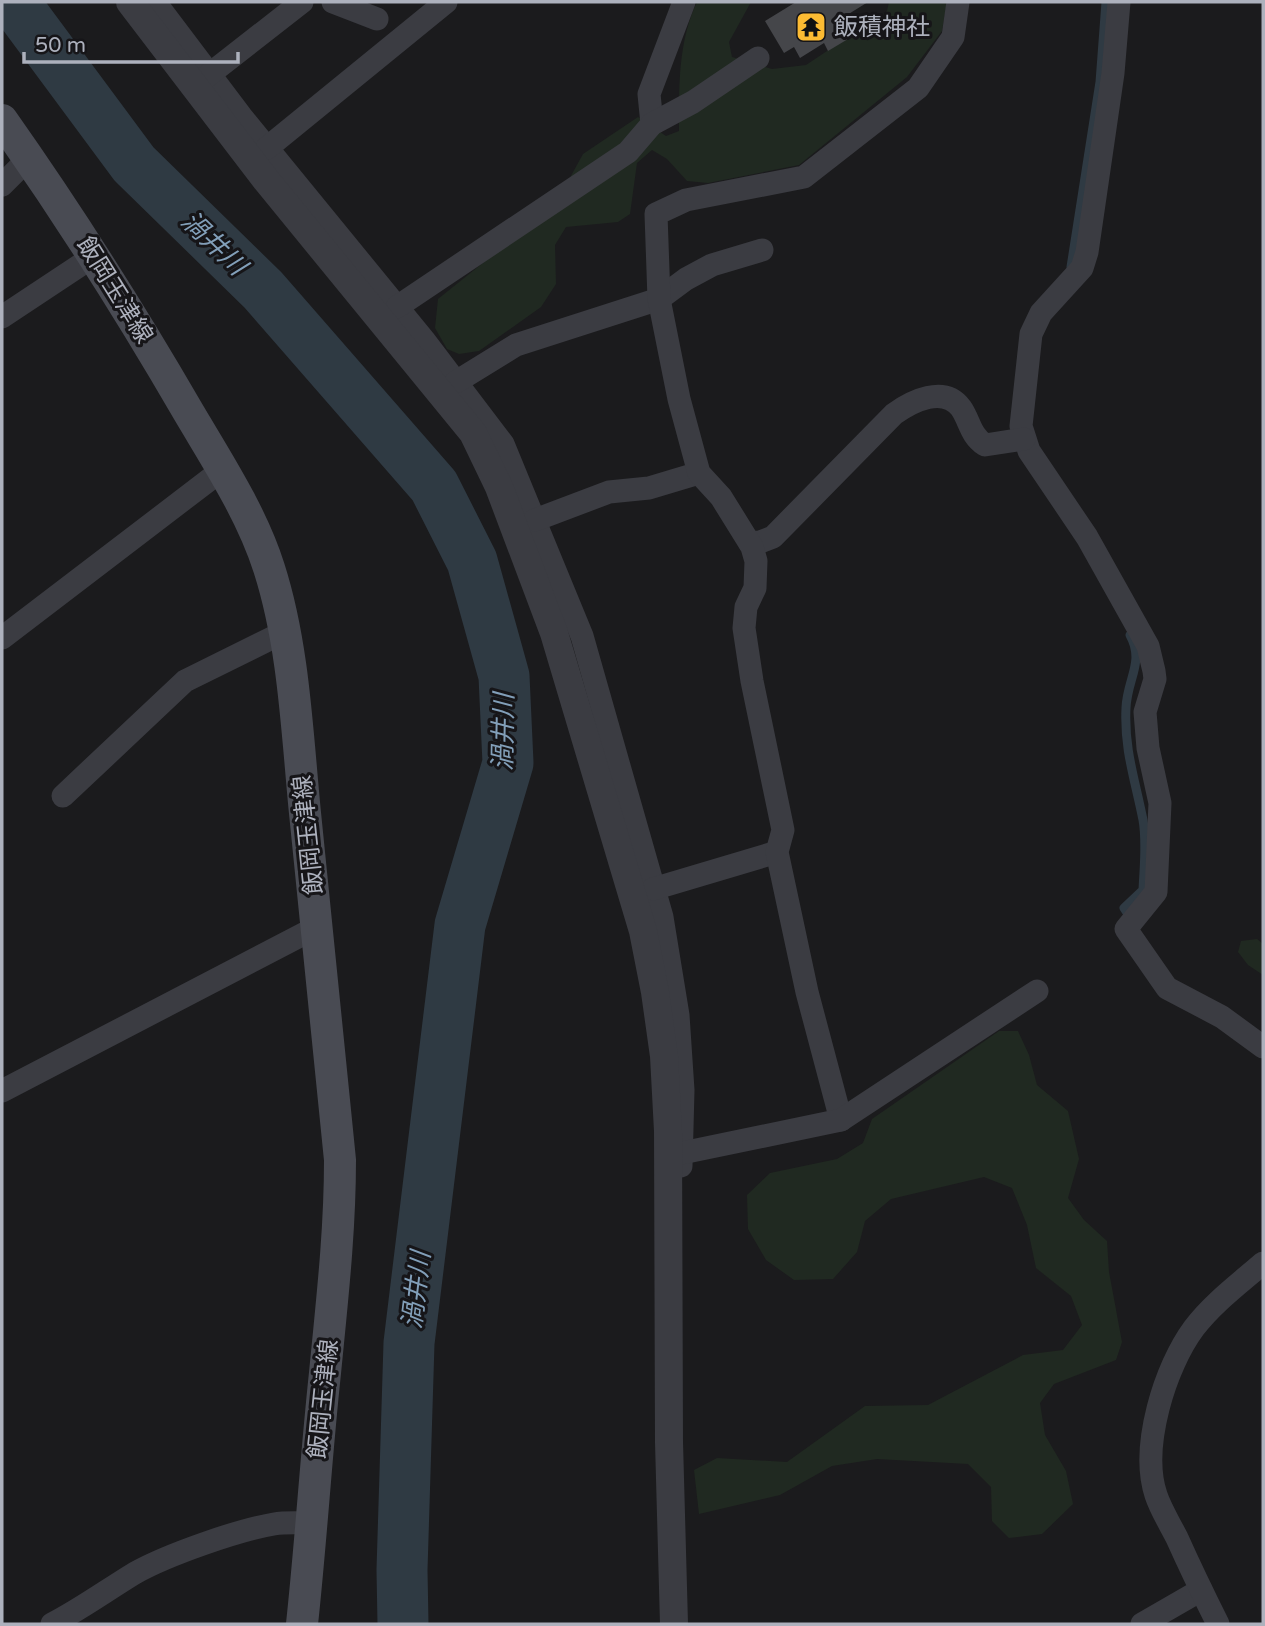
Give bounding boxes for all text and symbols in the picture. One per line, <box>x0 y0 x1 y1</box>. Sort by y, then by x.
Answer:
temple icon: 飯積神社 <box>794 10 828 44</box>
place label: 飯積神社 <box>834 13 930 42</box>
scale bar <box>24 21 238 65</box>
text: 50 m <box>35 33 86 58</box>
water label: 渦井川 <box>175 205 255 284</box>
street label: 飯岡玉津線 <box>70 232 159 349</box>
water label: 渦井川 <box>487 690 520 771</box>
street label: 飯岡玉津線 <box>288 774 329 896</box>
water label: 渦井川 <box>396 1246 437 1331</box>
street label: 飯岡玉津線 <box>303 1338 344 1460</box>

